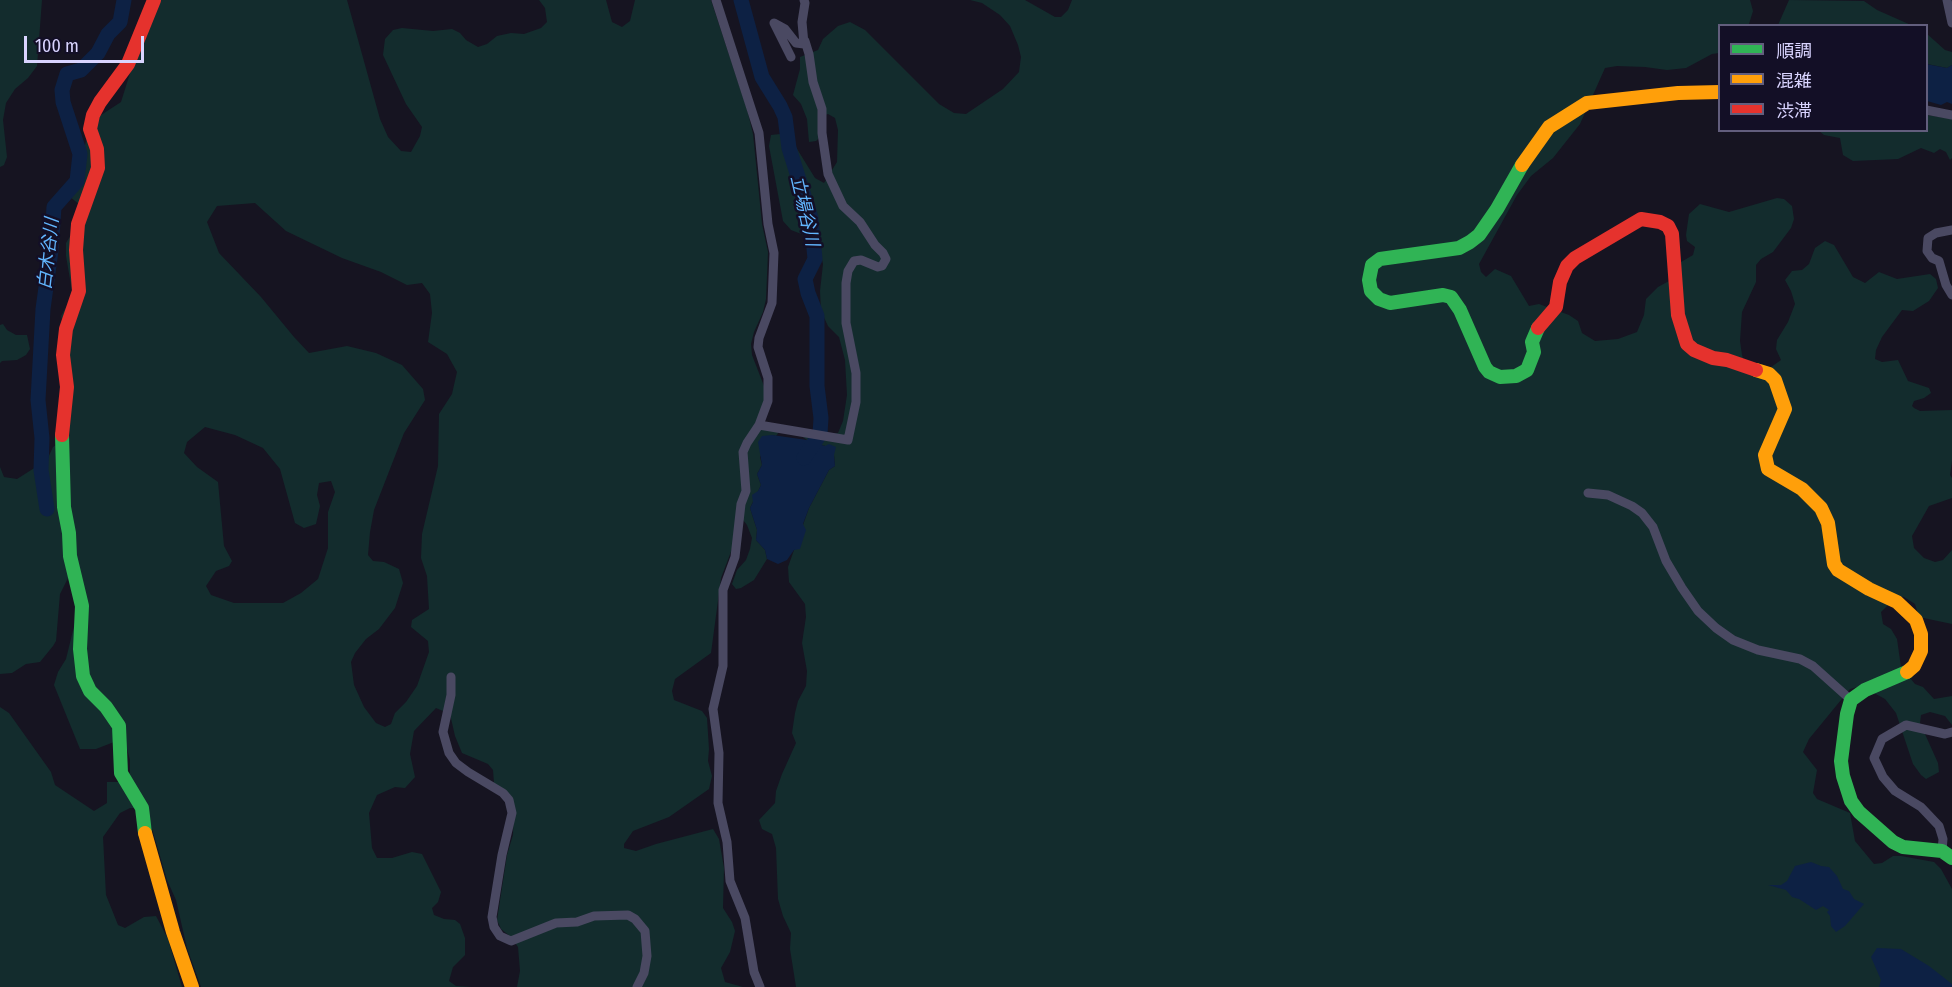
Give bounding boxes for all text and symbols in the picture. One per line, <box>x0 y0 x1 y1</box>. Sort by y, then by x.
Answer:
scale bar <box>27 24 147 62</box>
legend <box>1718 24 1928 132</box>
text: 100 m <box>35 35 79 57</box>
text: 順調 <box>1776 40 1812 62</box>
text: 混雑 <box>1776 70 1812 92</box>
text: 渋滞 <box>1776 100 1812 122</box>
water label: 立場谷川 <box>785 173 823 249</box>
water label: 白木谷川 <box>34 217 64 291</box>

